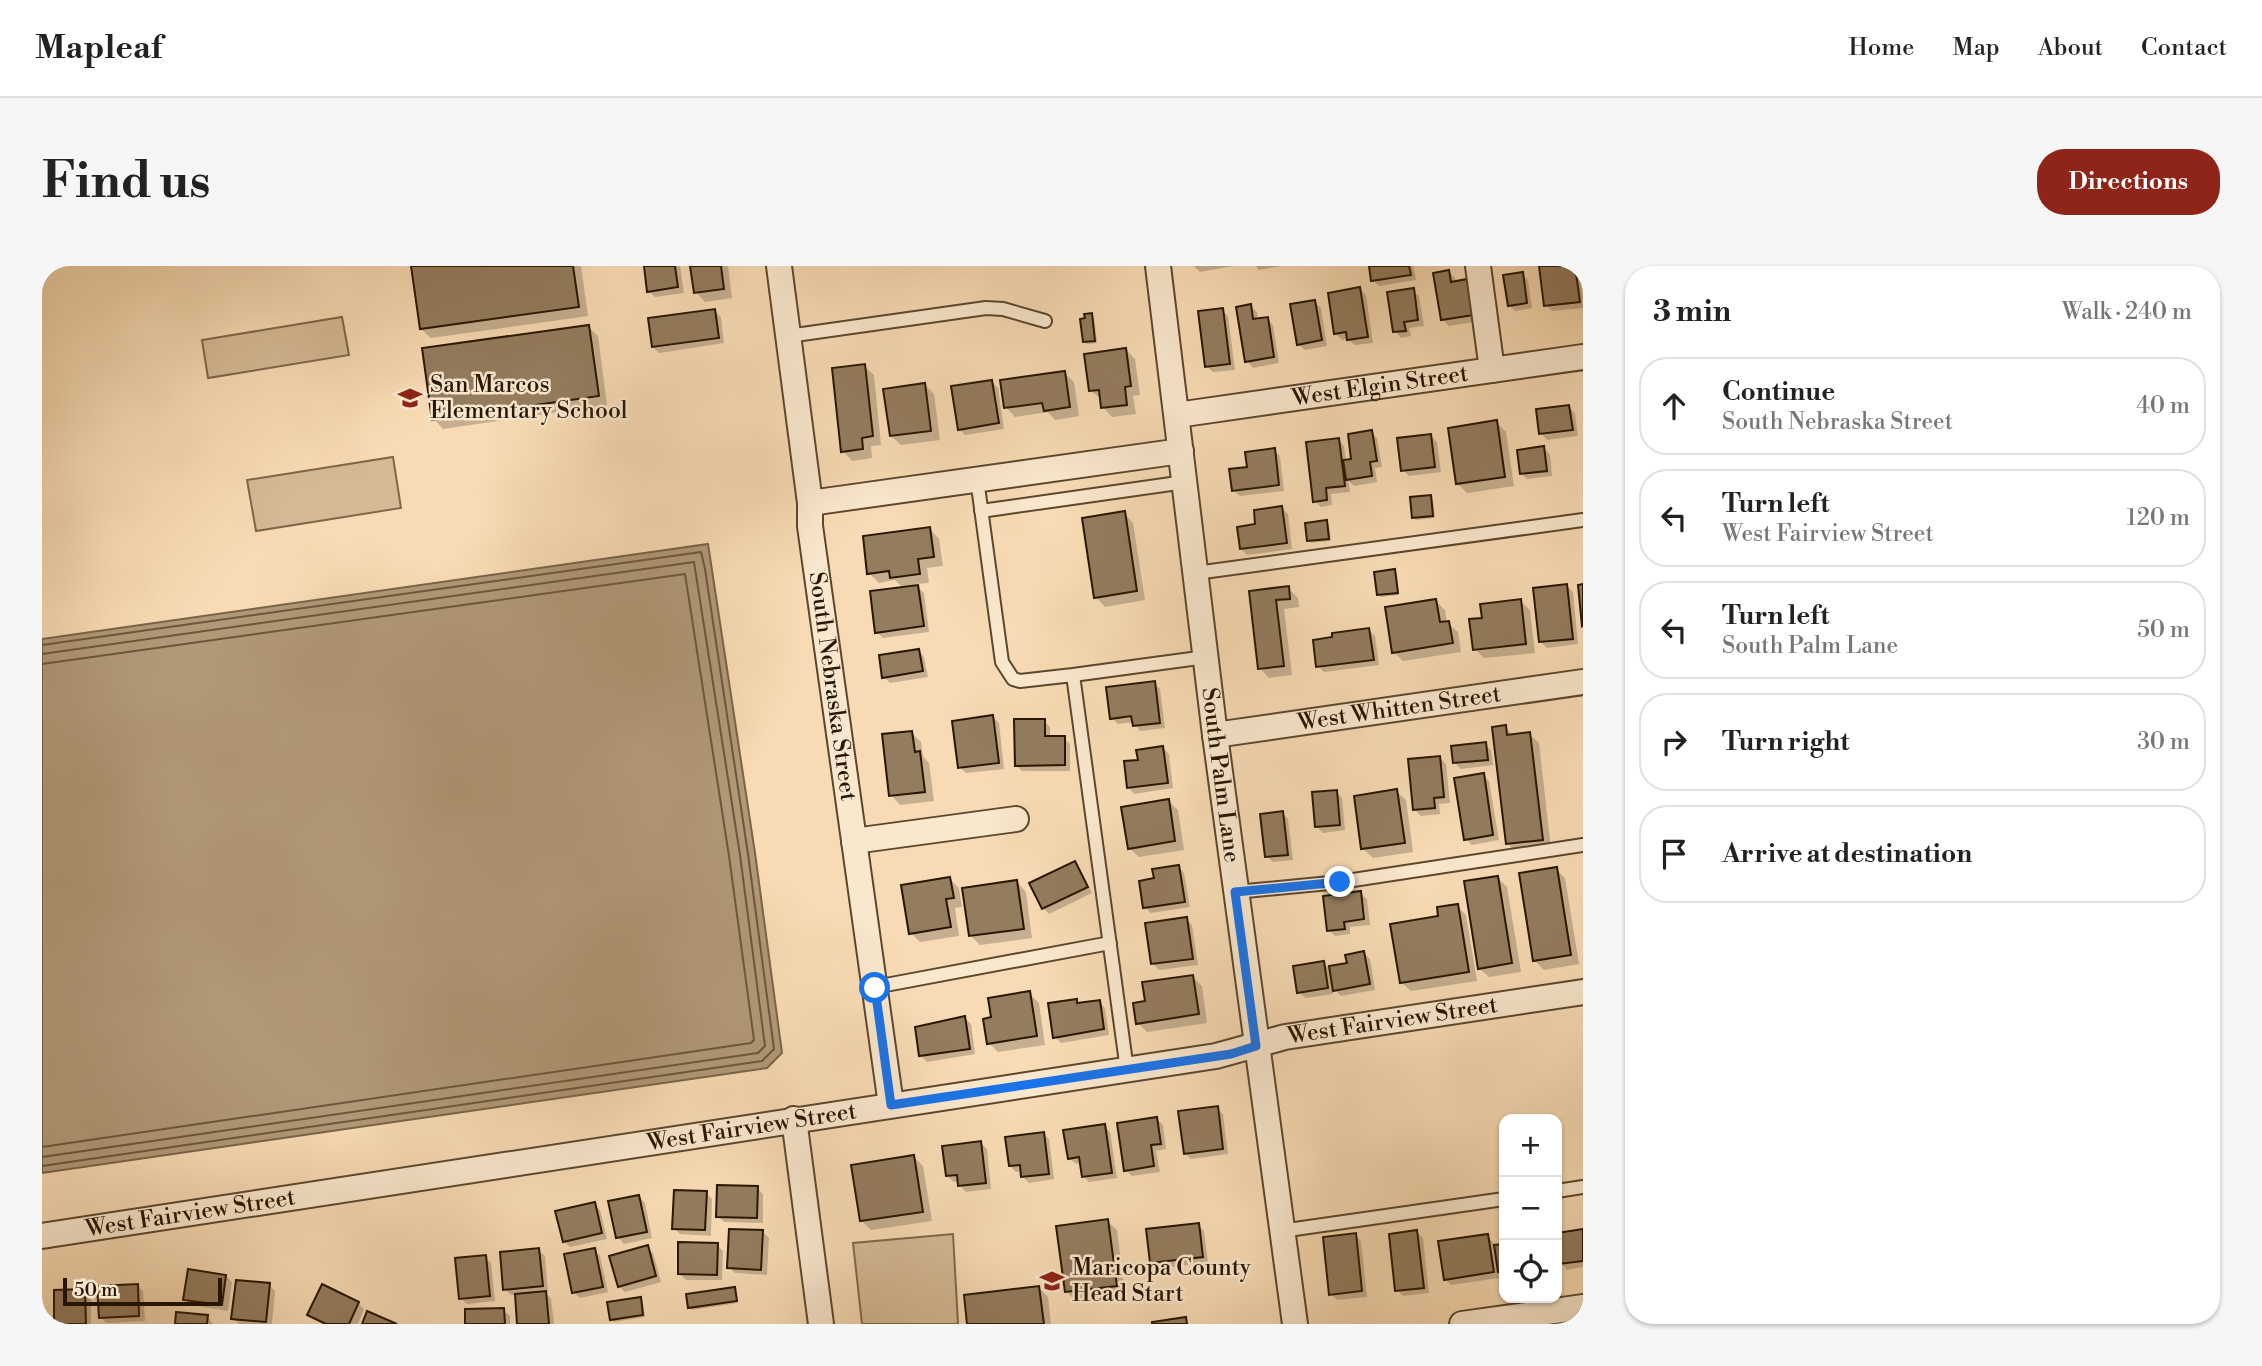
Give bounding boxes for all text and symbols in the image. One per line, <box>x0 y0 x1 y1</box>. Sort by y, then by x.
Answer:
text: Mapleaf <box>35 28 162 69</box>
text: Home <box>1849 33 1914 63</box>
text: Map <box>1952 33 2000 63</box>
text: About <box>2038 33 2103 63</box>
text: Contact <box>2141 33 2227 63</box>
button: Directions <box>2037 149 2220 215</box>
text: Find us <box>42 152 211 213</box>
text: 3 min <box>1653 293 1731 331</box>
text: Walk · 240 m <box>2062 298 2192 326</box>
street label: West Elgin Street <box>1289 360 1470 413</box>
place label: San Marcos Elementary School <box>430 371 628 425</box>
text: Continue <box>1722 376 1835 408</box>
school or university icon: San Marcos Elementary School <box>396 384 424 412</box>
icon: ahead <box>1655 387 1693 425</box>
text: 40 m <box>2136 392 2190 420</box>
text: South Nebraska Street <box>1722 408 1953 436</box>
text: Turn left <box>1722 488 1830 520</box>
icon: left <box>1655 499 1693 537</box>
text: 120 m <box>2126 504 2190 532</box>
text: West Fairview Street <box>1722 520 1934 548</box>
street label: South Nebraska Street <box>803 570 862 803</box>
text: Turn left <box>1722 600 1830 632</box>
icon: left <box>1655 611 1693 649</box>
text: 50 m <box>2137 616 2190 644</box>
text: South Palm Lane <box>1722 632 1898 660</box>
street label: West Whitten Street <box>1295 680 1502 737</box>
street label: South Palm Lane <box>1195 686 1246 864</box>
icon: right <box>1655 723 1693 761</box>
text: Turn right <box>1722 726 1850 758</box>
text: 30 m <box>2137 728 2190 756</box>
icon: arrive <box>1655 835 1693 873</box>
text: Arrive at destination <box>1722 838 1972 870</box>
route end <box>1324 866 1355 897</box>
route start <box>859 972 890 1003</box>
street label: West Fairview Street <box>1285 991 1499 1051</box>
street label: West Fairview Street <box>644 1097 858 1157</box>
map controls <box>1499 1114 1562 1303</box>
button: + <box>1499 1114 1562 1177</box>
button: − <box>1499 1177 1562 1240</box>
street label: West Fairview Street <box>83 1183 297 1243</box>
button: locate <box>1499 1240 1562 1303</box>
place label: Maricopa County Head Start <box>1072 1254 1252 1308</box>
school or university icon: Maricopa County Head Start <box>1038 1267 1066 1295</box>
scale bar <box>63 1275 222 1307</box>
text: 50 m <box>74 1278 118 1302</box>

